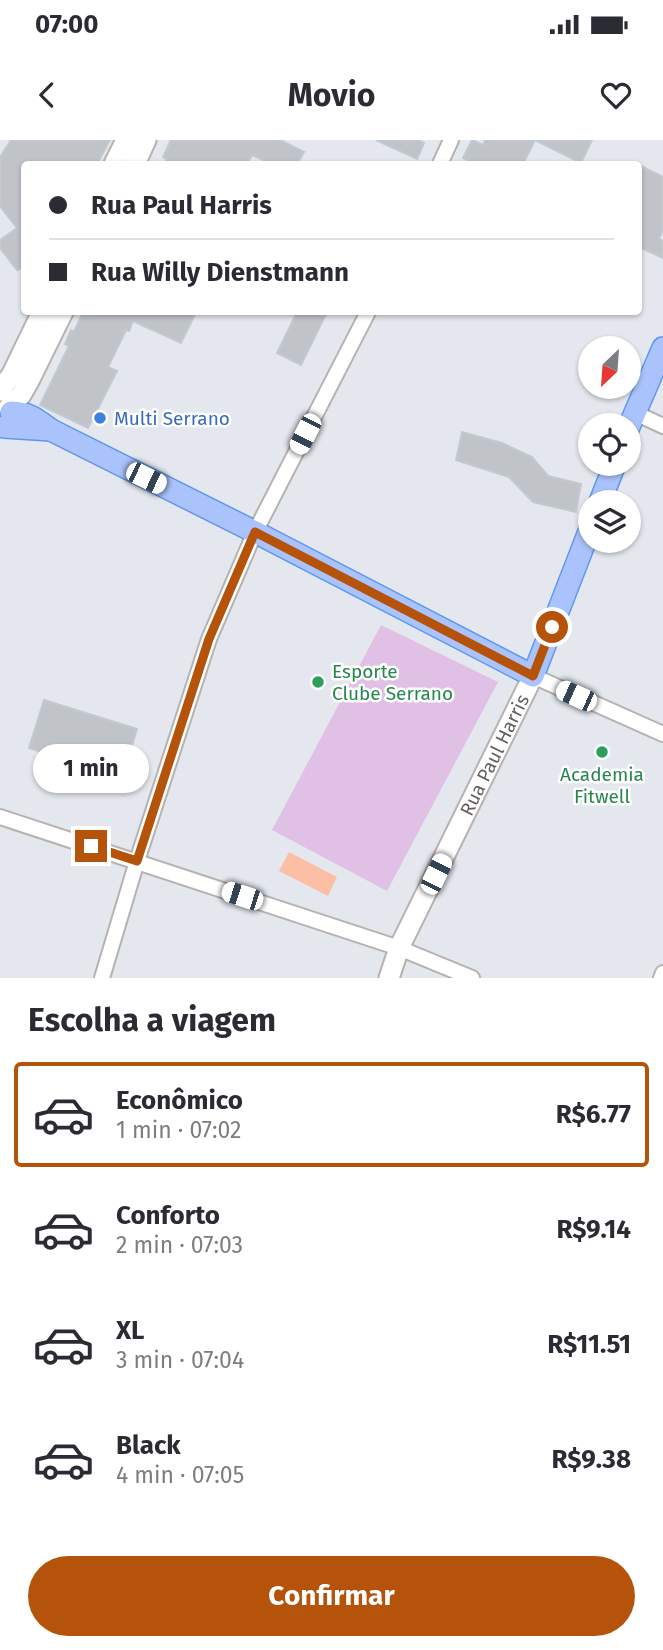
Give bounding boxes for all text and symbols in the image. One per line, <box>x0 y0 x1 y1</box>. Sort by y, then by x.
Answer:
text: 07:00 <box>35 9 99 40</box>
icon: back <box>28 76 66 114</box>
text: Movio <box>288 76 375 114</box>
icon: heart <box>597 76 635 114</box>
text: Rua Paul Harris <box>91 190 272 221</box>
text: Rua Willy Dienstmann <box>91 257 349 288</box>
north arrow <box>578 336 640 399</box>
map controls <box>578 336 641 553</box>
place label: Multi Serrano <box>114 407 230 430</box>
marker: Multi Serrano <box>92 410 108 426</box>
car <box>287 411 324 457</box>
button: locate <box>578 413 641 476</box>
car <box>123 459 170 497</box>
button: layers <box>578 490 641 553</box>
route start <box>536 611 568 643</box>
place label: Esporte Clube Serrano <box>332 660 453 705</box>
marker: Esporte Clube Serrano <box>310 674 326 690</box>
car <box>553 678 600 714</box>
street label: Rua Paul Harris <box>455 690 534 819</box>
callout: 1 min <box>33 744 149 794</box>
marker: Academia Fitwell <box>594 744 610 760</box>
text: 1 min <box>63 754 119 782</box>
place label: Academia Fitwell <box>560 763 644 808</box>
route end <box>75 830 107 862</box>
car <box>418 851 455 897</box>
car <box>219 880 266 912</box>
text: Escolha a viagem <box>28 1001 276 1039</box>
icon: car <box>32 1083 95 1146</box>
text: Econômico <box>116 1085 243 1116</box>
text: R$6.77 <box>556 1099 631 1130</box>
text: 1 min · 07:02 <box>116 1116 242 1144</box>
icon: car <box>32 1198 95 1261</box>
text: Conforto <box>116 1200 220 1231</box>
text: R$9.14 <box>556 1214 631 1245</box>
text: 2 min · 07:03 <box>116 1231 243 1259</box>
icon: car <box>32 1313 95 1376</box>
text: XL <box>116 1315 144 1346</box>
text: R$11.51 <box>547 1329 631 1360</box>
text: 3 min · 07:04 <box>116 1346 244 1374</box>
icon: car <box>32 1428 95 1491</box>
text: Black <box>116 1430 181 1461</box>
text: R$9.38 <box>551 1444 631 1475</box>
text: 4 min · 07:05 <box>116 1461 244 1489</box>
button: Confirmar <box>28 1556 635 1636</box>

